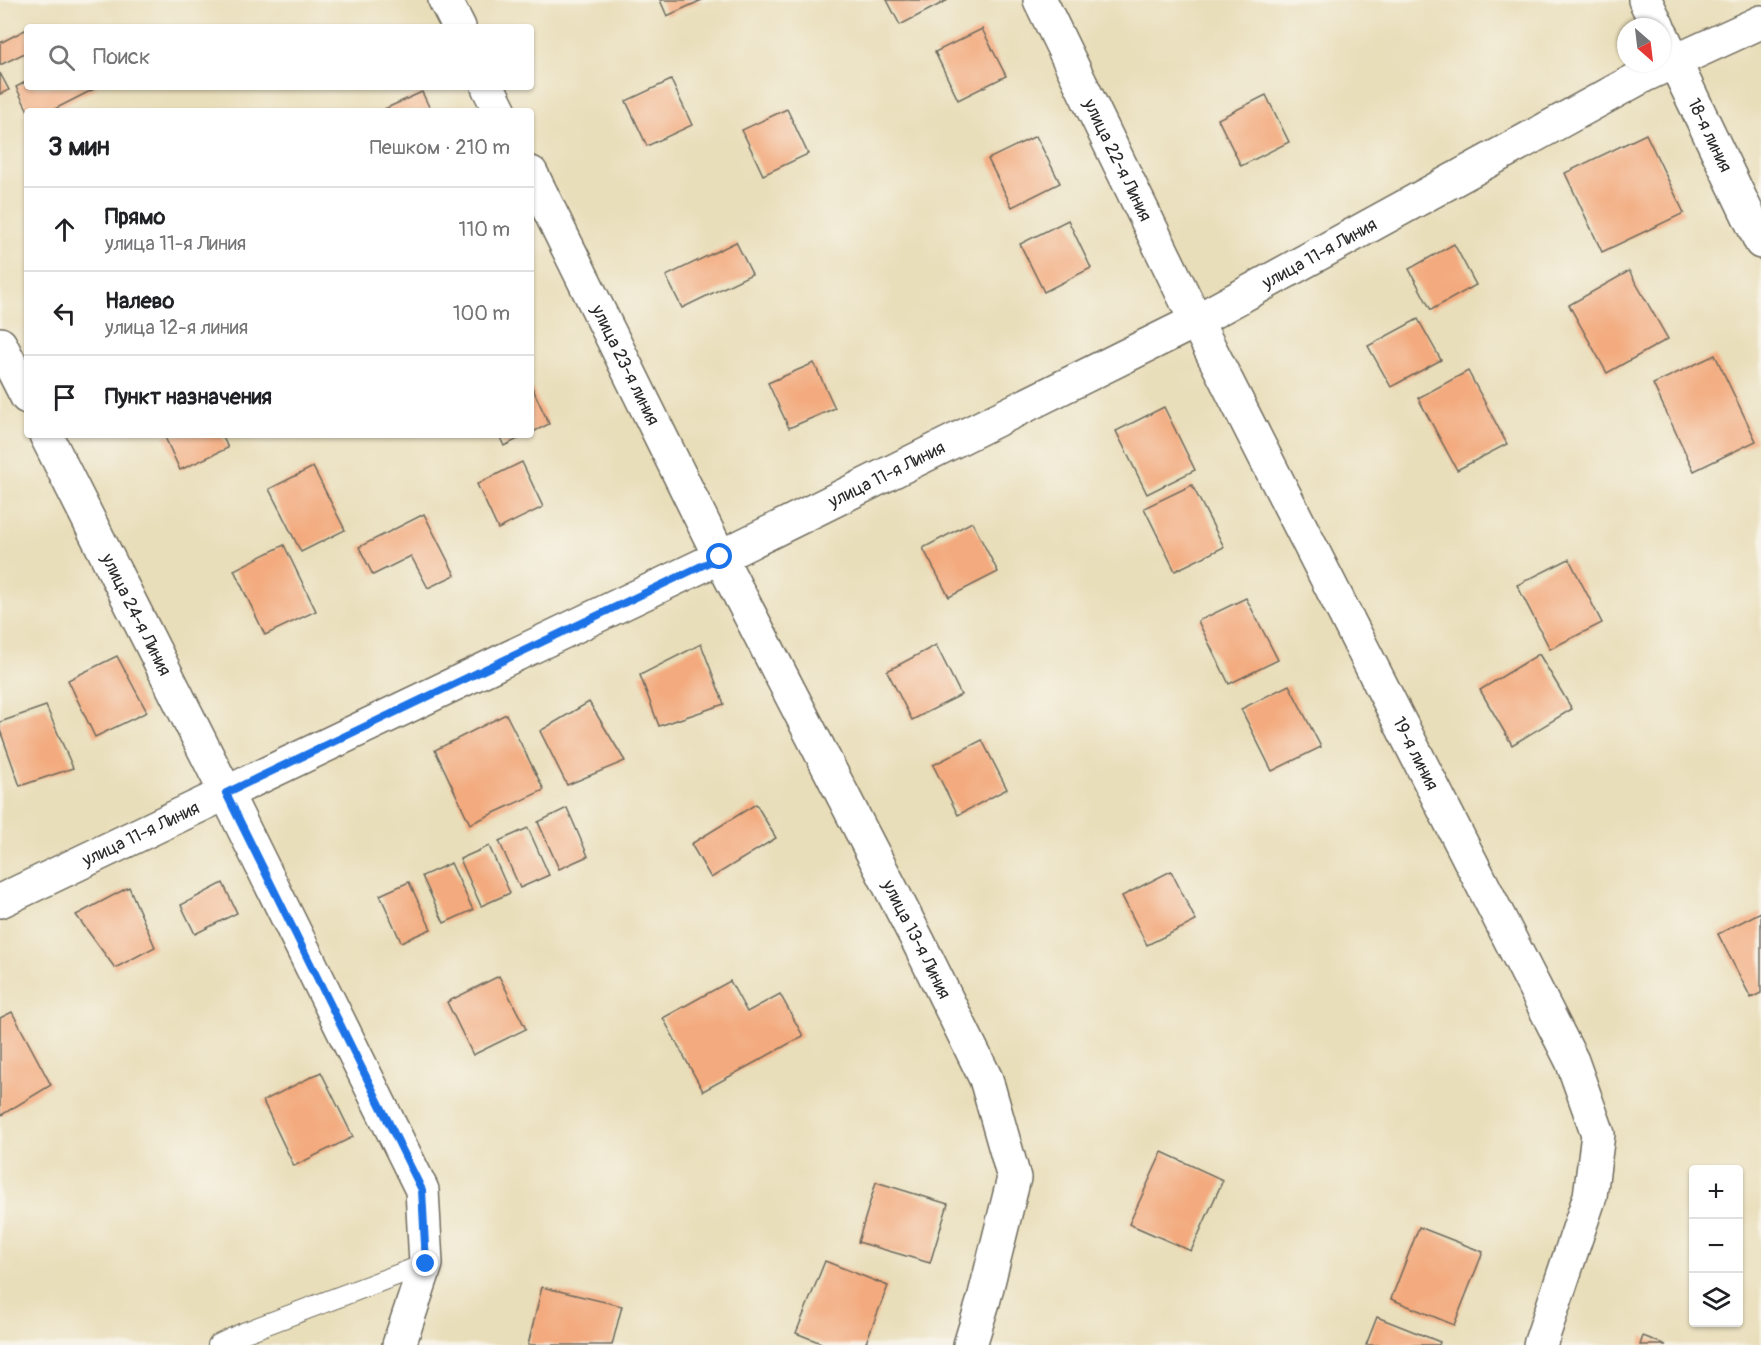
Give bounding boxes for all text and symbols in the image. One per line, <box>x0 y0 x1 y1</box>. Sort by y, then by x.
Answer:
north arrow <box>1617 18 1671 72</box>
search box <box>24 24 534 90</box>
icon: search <box>45 41 78 74</box>
text: Поиск <box>93 43 150 71</box>
street label: улица 22-я Линия <box>1077 94 1157 225</box>
street label: 18-я линия <box>1682 95 1737 176</box>
text: 3 мин <box>48 131 110 163</box>
text: Пешком · 210 m <box>370 135 510 160</box>
text: Прямо <box>105 203 165 231</box>
icon: ahead <box>48 213 81 246</box>
street label: улица 11-я Линия <box>1257 213 1381 295</box>
text: 110 m <box>459 217 510 242</box>
text: улица 11-я Линия <box>105 231 246 256</box>
text: Налево <box>105 287 174 315</box>
icon: left <box>48 297 81 330</box>
street label: улица 23-я линия <box>585 300 664 429</box>
text: 100 m <box>453 301 510 326</box>
text: улица 12-я линия <box>105 315 248 340</box>
icon: arrive <box>48 381 81 414</box>
text: Пункт назначения <box>105 383 272 411</box>
street label: улица 11-я Линия <box>824 436 949 514</box>
route start <box>706 543 732 569</box>
street label: улица 24-я Линия <box>95 549 176 680</box>
street label: 19-я линия <box>1387 713 1444 794</box>
street label: улица 11-я Линия <box>78 796 203 872</box>
street label: улица 13-я Линия <box>876 875 956 1003</box>
map controls <box>1689 1165 1743 1327</box>
button: + <box>1689 1165 1743 1219</box>
button: − <box>1689 1219 1743 1273</box>
route end <box>412 1250 438 1276</box>
button: layers <box>1689 1273 1743 1327</box>

